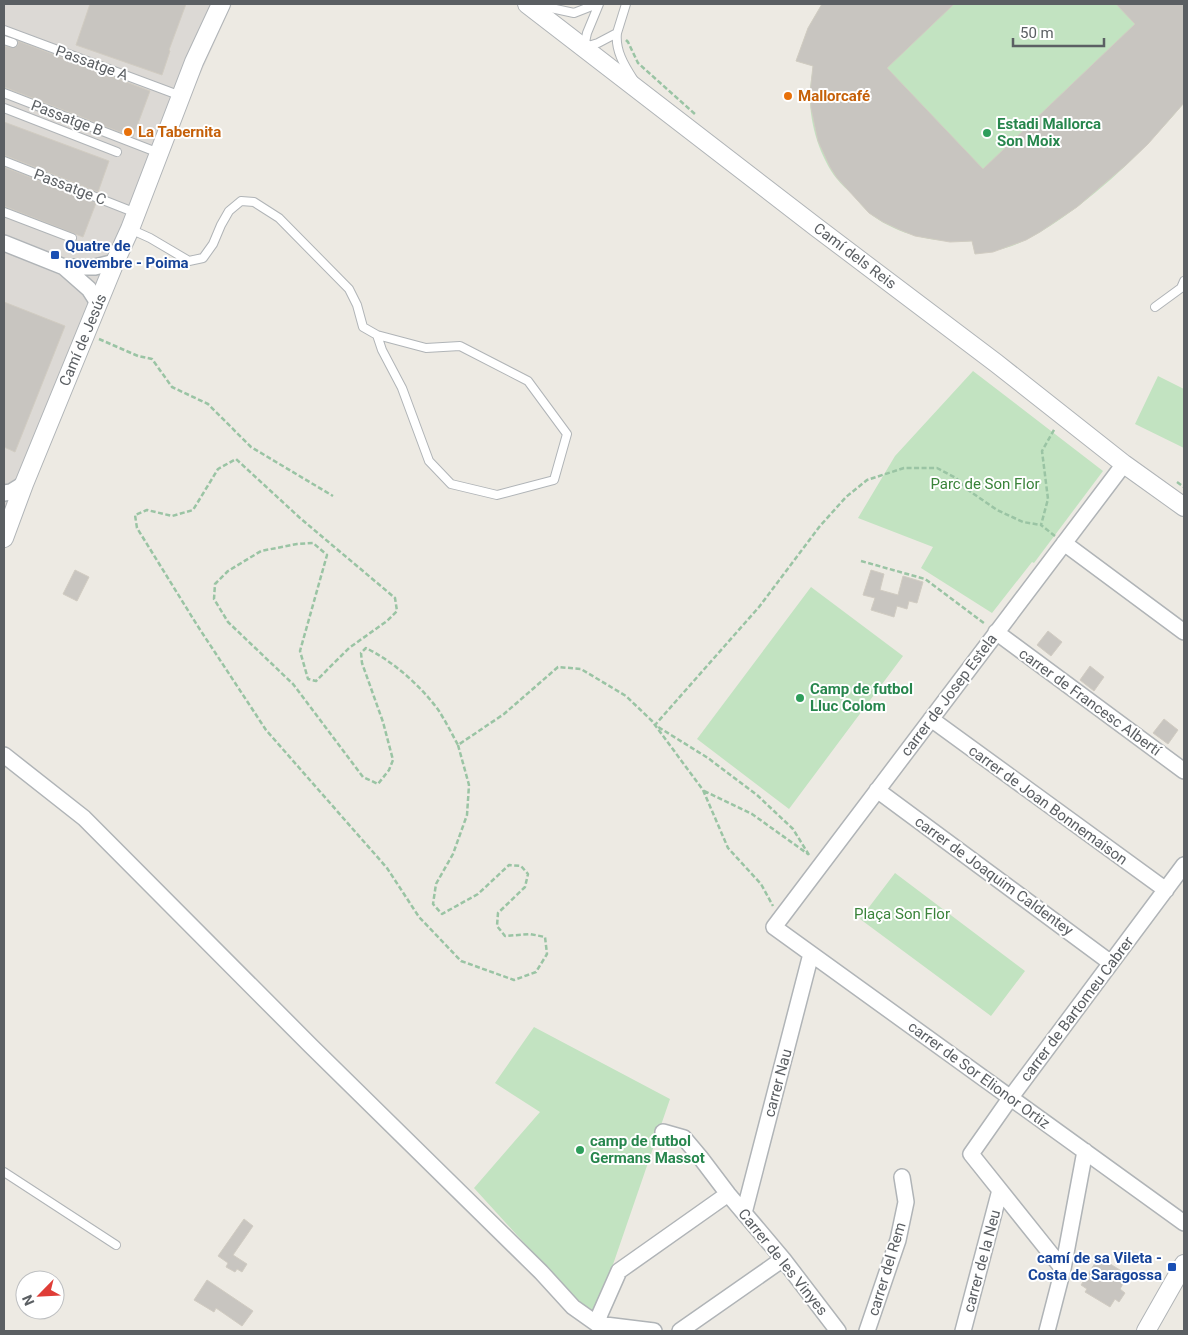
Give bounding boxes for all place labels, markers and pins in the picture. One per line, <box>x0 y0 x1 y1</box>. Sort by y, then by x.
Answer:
place label: Mallorcafé <box>798 87 870 105</box>
marker: Mallorcafé <box>782 90 794 102</box>
place label: Estadi Mallorca Son Moix <box>997 115 1101 150</box>
place label: La Tabernita <box>138 123 221 141</box>
marker: La Tabernita <box>122 126 134 138</box>
marker: Estadi Mallorca Son Moix <box>981 127 993 139</box>
place label: Quatre de novembre - Poima <box>65 237 189 272</box>
marker: Quatre de novembre - Poima <box>49 249 61 261</box>
place label: Camp de futbol Lluc Colom <box>810 680 913 715</box>
marker: Camp de futbol Lluc Colom <box>794 692 806 704</box>
place label: camp de futbol Germans Massot <box>590 1132 705 1167</box>
marker: camp de futbol Germans Massot <box>574 1144 586 1156</box>
place label: camí de sa Vileta - Costa de Saragossa <box>1028 1249 1162 1284</box>
marker: camí de sa Vileta - Costa de Saragossa <box>1166 1261 1178 1273</box>

